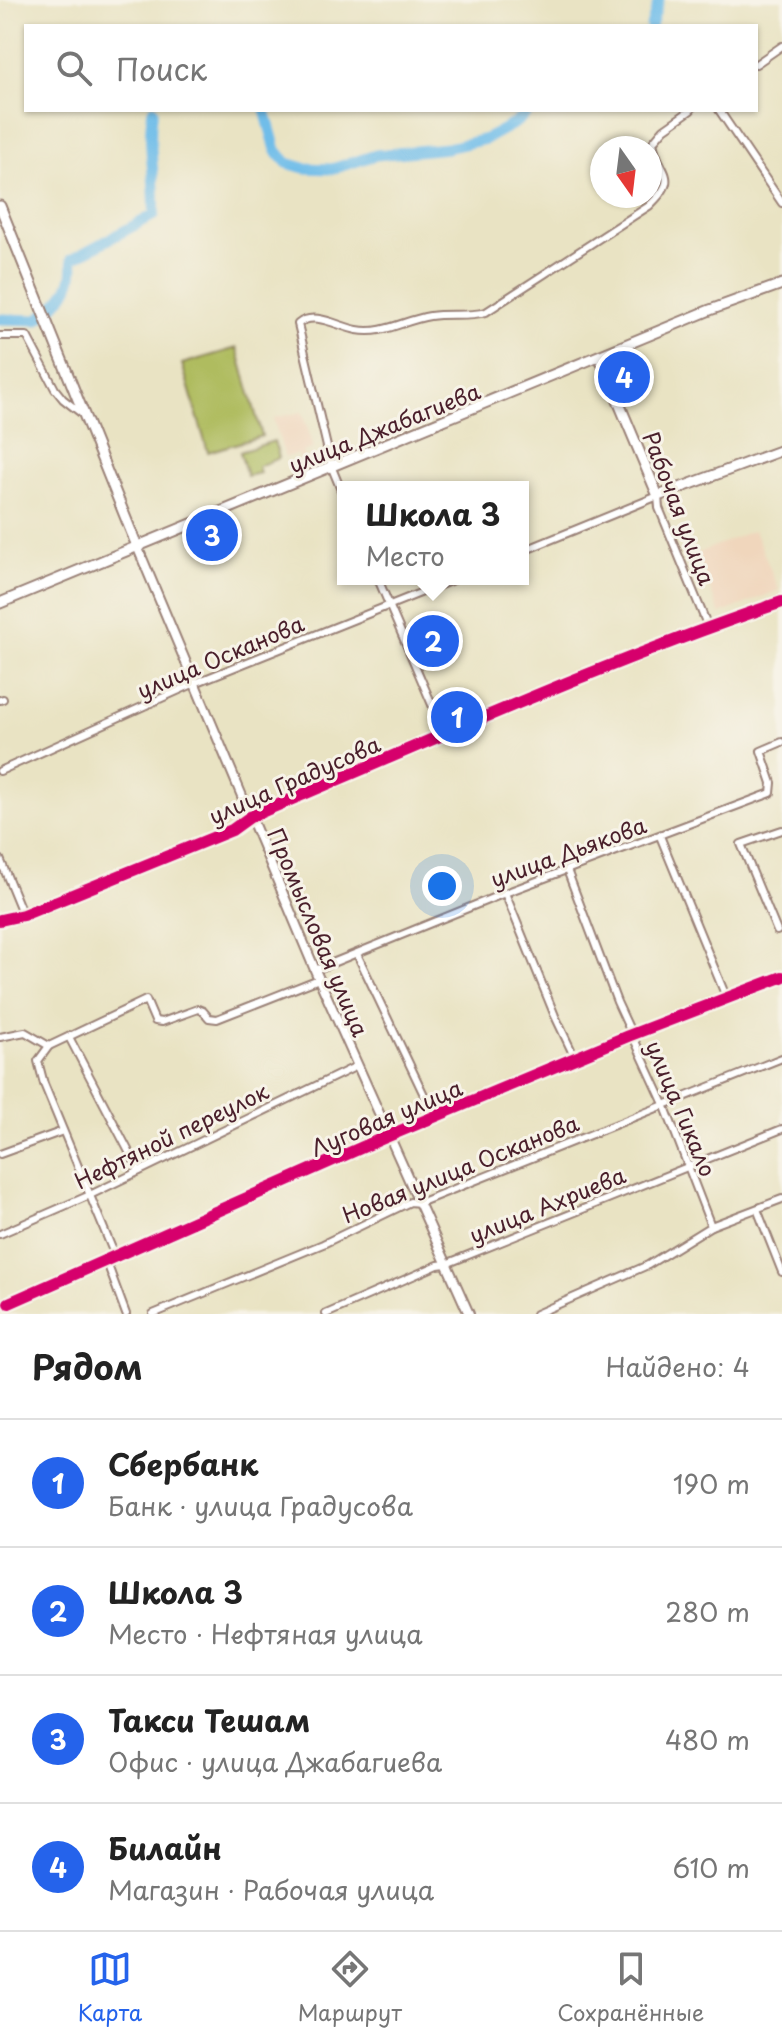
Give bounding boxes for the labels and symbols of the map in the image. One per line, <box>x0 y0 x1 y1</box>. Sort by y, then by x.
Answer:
north arrow <box>590 136 662 208</box>
pin: 4 <box>598 347 650 407</box>
street label: улица Джабагиева <box>283 373 485 481</box>
street label: Рабочая улица <box>636 426 724 590</box>
pin: 3 <box>186 505 238 565</box>
street label: улица Осканова <box>131 606 309 706</box>
pin: 2 <box>407 611 459 671</box>
pin: 1 <box>431 687 483 747</box>
street label: улица Градусова <box>203 726 385 832</box>
street label: улица Дьякова <box>485 807 651 895</box>
street label: Промысловая улица <box>260 823 378 1041</box>
your location <box>422 866 462 906</box>
street label: улица Гикало <box>638 1035 726 1181</box>
street label: Луговая улица <box>305 1070 467 1164</box>
street label: Нефтяной переулок <box>68 1073 274 1196</box>
street label: Новая улица Осканова <box>337 1105 584 1231</box>
street label: улица Ахриева <box>464 1157 630 1250</box>

